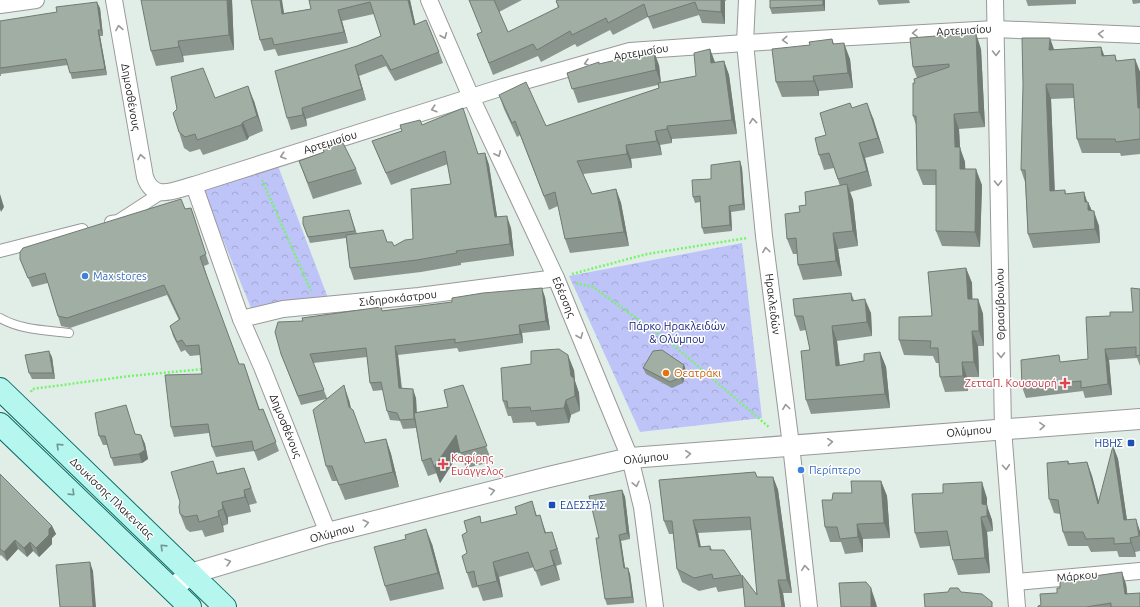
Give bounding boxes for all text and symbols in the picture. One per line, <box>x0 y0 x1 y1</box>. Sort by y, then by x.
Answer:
street label: Αρτεμισίου <box>936 23 992 37</box>
one-way arrow <box>115 25 124 32</box>
one-way arrow <box>912 28 918 37</box>
one-way arrow <box>1098 29 1104 38</box>
one-way arrow <box>440 32 448 39</box>
one-way arrow <box>782 36 788 45</box>
street label: Αρτεμισίου <box>613 42 669 62</box>
one-way arrow <box>992 50 1000 56</box>
one-way arrow <box>584 58 591 67</box>
street label: Δημοσθένους <box>118 63 143 132</box>
one-way arrow <box>431 104 438 113</box>
one-way arrow <box>749 118 758 124</box>
street label: Αρτεμισίου <box>302 128 358 156</box>
one-way arrow <box>493 150 501 158</box>
one-way arrow <box>280 151 287 160</box>
one-way arrow <box>137 153 146 160</box>
one-way arrow <box>994 180 1002 186</box>
one-way arrow <box>762 247 771 253</box>
street label: Θρασύβουλου <box>993 268 1007 340</box>
place label: Max stores <box>93 270 147 282</box>
marker: Max stores <box>80 271 90 281</box>
street label: Ηρακλειδών <box>763 273 783 336</box>
street label: Εδέσσης <box>549 275 578 319</box>
street label: Σιδηροκάστρου <box>359 288 437 308</box>
park label: Πάρκο Ηρακλειδών & Ολύμπου <box>629 320 726 345</box>
one-way arrow <box>576 333 584 340</box>
one-way arrow <box>997 352 1006 358</box>
place label: Θεατράκι <box>674 367 721 379</box>
marker: Θεατράκι <box>661 368 671 378</box>
place label: ΖετταΠ. Κουσουρή <box>965 377 1057 389</box>
marker: ΖετταΠ. Κουσουρή <box>1060 378 1070 388</box>
street label: Δημοσθένους <box>267 392 304 460</box>
one-way arrow <box>782 404 791 410</box>
one-way arrow <box>1039 421 1045 430</box>
street label: Ολύμπου <box>946 423 992 439</box>
place label: ΗΒΗΣ <box>1095 437 1123 449</box>
one-way arrow <box>827 438 833 447</box>
marker: ΗΒΗΣ <box>1126 438 1136 448</box>
one-way arrow <box>56 444 64 451</box>
one-way arrow <box>685 449 691 458</box>
street label: Ολύμπου <box>623 450 669 466</box>
place label: Καφίρης Ευάγγελος <box>451 452 503 478</box>
street label: Δουκίσσης Πλακεντίας <box>67 455 156 542</box>
marker: Καφίρης Ευάγγελος <box>438 459 448 469</box>
place label: Περίπτερο <box>809 464 861 476</box>
one-way arrow <box>1001 464 1010 471</box>
marker: Περίπτερο <box>796 465 806 475</box>
one-way arrow <box>632 481 640 487</box>
one-way arrow <box>67 488 75 496</box>
one-way arrow <box>489 488 496 496</box>
place label: ΕΔΕΣΣΗΣ <box>560 499 606 511</box>
marker: ΕΔΕΣΣΗΣ <box>547 500 557 510</box>
one-way arrow <box>363 520 370 528</box>
street label: Ολύμπου <box>308 521 356 545</box>
one-way arrow <box>160 545 167 552</box>
one-way arrow <box>224 558 231 567</box>
one-way arrow <box>800 565 809 571</box>
street label: Μάρκου <box>1056 568 1098 584</box>

